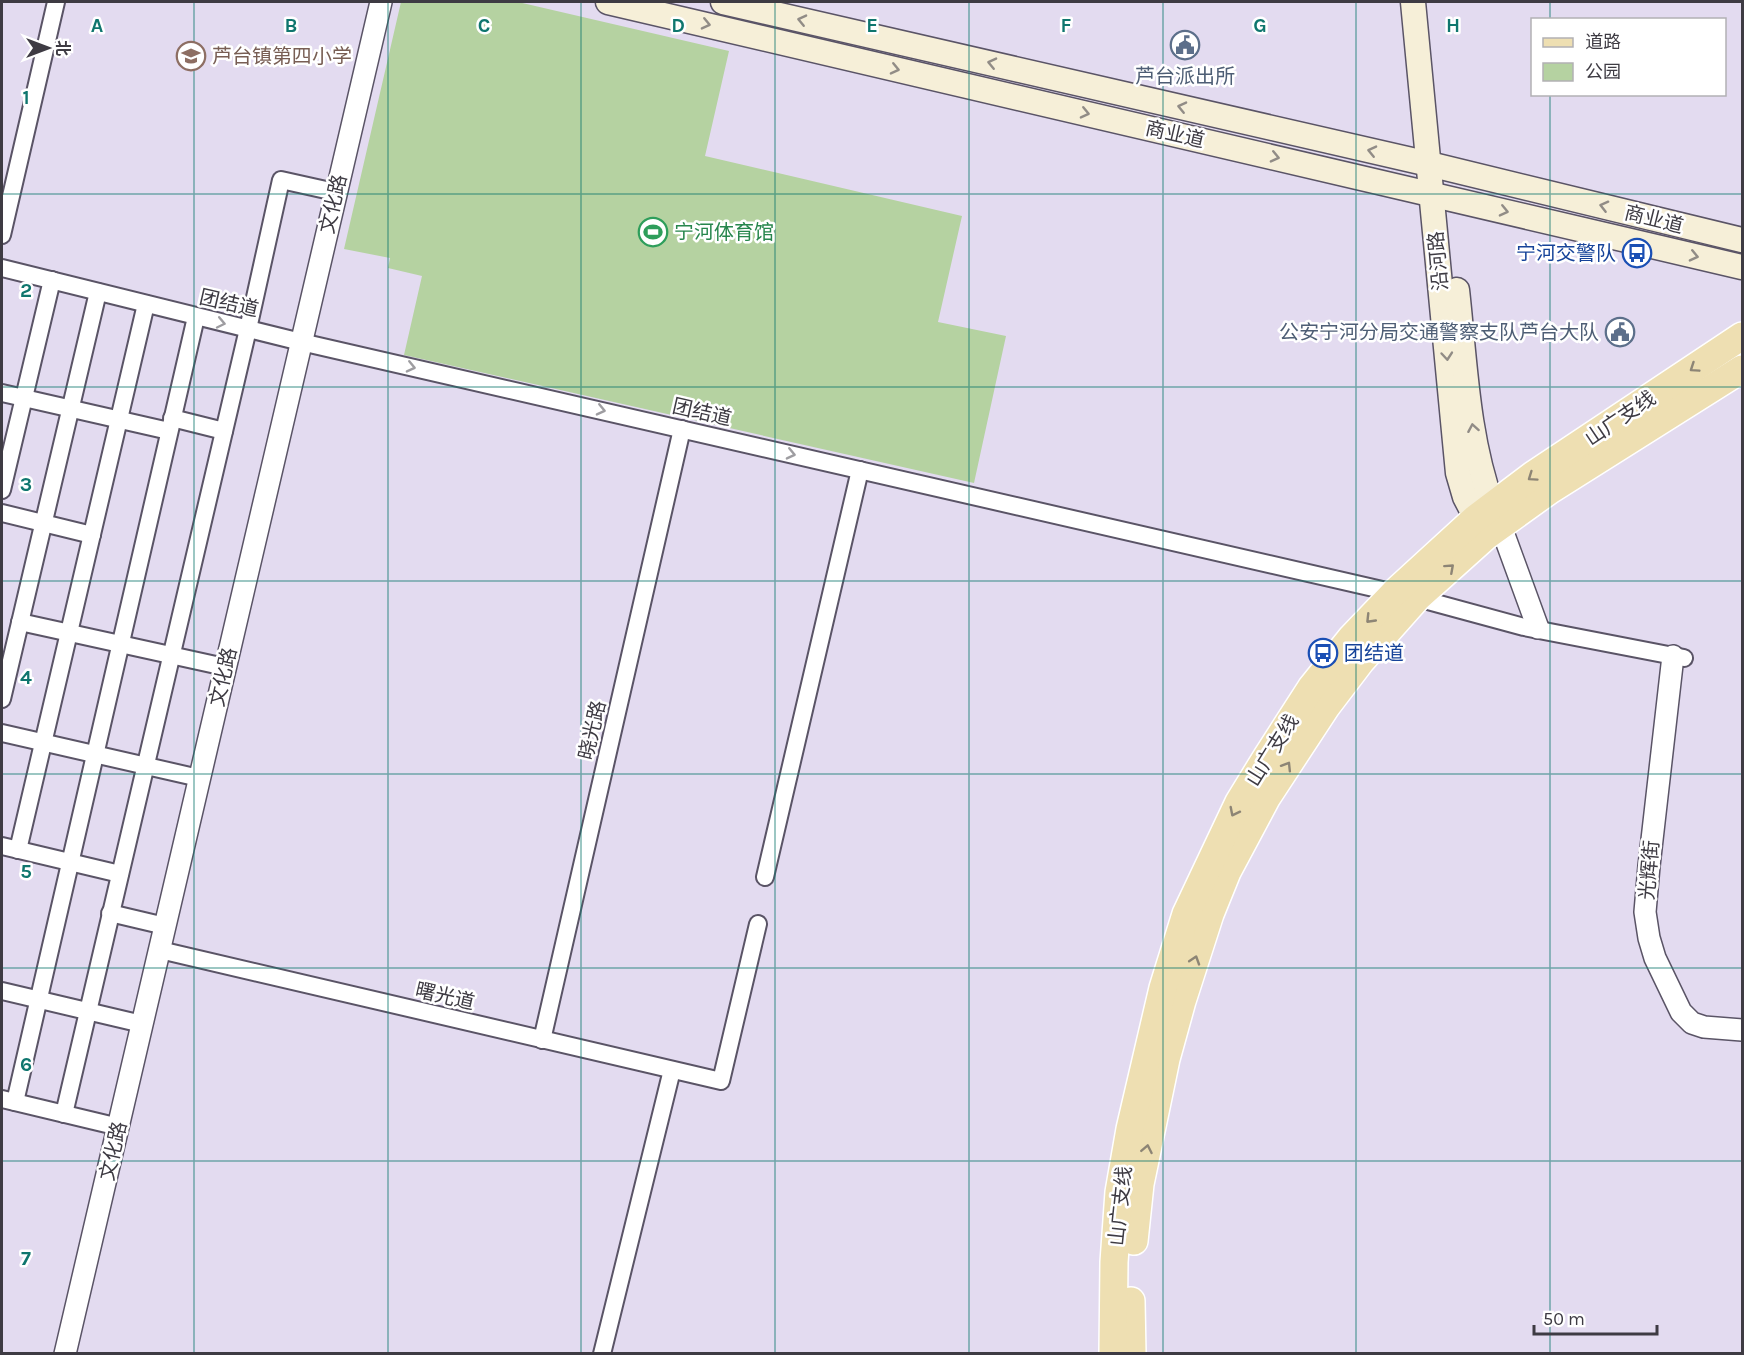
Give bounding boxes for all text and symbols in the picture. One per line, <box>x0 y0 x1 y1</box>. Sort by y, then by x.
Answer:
text: A <box>91 14 104 37</box>
text: B <box>285 14 297 37</box>
text: C <box>478 14 490 37</box>
text: D <box>671 14 685 37</box>
one-way arrow <box>797 14 807 27</box>
text: E <box>866 14 878 37</box>
text: F <box>1061 14 1072 37</box>
text: G <box>1253 14 1267 37</box>
text: H <box>1446 14 1460 37</box>
one-way arrow <box>700 17 710 30</box>
north arrow <box>18 18 78 78</box>
legend <box>1531 18 1726 96</box>
public building icon: 芦台派出所 <box>1169 29 1201 61</box>
text: 道路 <box>1585 31 1621 53</box>
text: 北 <box>53 40 72 56</box>
school or university icon: 芦台镇第四小学 <box>175 40 207 72</box>
place label: 芦台镇第四小学 <box>212 45 352 68</box>
one-way arrow <box>987 58 997 71</box>
one-way arrow <box>890 61 900 74</box>
text: 公园 <box>1585 61 1621 83</box>
place label: 芦台派出所 <box>1135 65 1235 88</box>
text: 1 <box>22 86 30 109</box>
one-way arrow <box>1177 101 1187 114</box>
one-way arrow <box>1080 105 1090 118</box>
street label: 商业道 <box>1143 117 1207 152</box>
one-way arrow <box>1367 145 1377 158</box>
one-way arrow <box>1270 150 1280 163</box>
street label: 文化路 <box>316 172 351 236</box>
one-way arrow <box>1599 201 1609 214</box>
street label: 商业道 <box>1622 201 1686 238</box>
one-way arrow <box>1499 203 1509 216</box>
sports icon: 宁河体育馆 <box>637 216 669 248</box>
place label: 宁河体育馆 <box>674 221 774 244</box>
street label: 沿河路 <box>1424 230 1453 292</box>
bus stop icon: 宁河交警队 <box>1621 237 1653 269</box>
place label: 宁河交警队 <box>1516 242 1616 265</box>
one-way arrow <box>1689 248 1699 261</box>
text: 2 <box>20 279 32 302</box>
street label: 团结道 <box>197 286 261 321</box>
one-way arrow <box>216 315 226 328</box>
public building icon: 公安宁河分局交通警察支队芦台大队 <box>1604 316 1636 348</box>
place label: 公安宁河分局交通警察支队芦台大队 <box>1279 321 1599 344</box>
one-way arrow <box>1440 352 1453 361</box>
one-way arrow <box>406 360 416 373</box>
one-way arrow <box>1690 361 1701 372</box>
street label: 山广支线 <box>1581 387 1660 450</box>
street label: 团结道 <box>670 395 734 430</box>
one-way arrow <box>596 403 606 416</box>
one-way arrow <box>1467 423 1480 433</box>
one-way arrow <box>786 447 796 460</box>
one-way arrow <box>1527 470 1538 481</box>
text: 3 <box>20 473 32 496</box>
one-way arrow <box>1444 564 1454 575</box>
one-way arrow <box>1366 611 1377 622</box>
bus stop icon: 团结道 <box>1307 637 1339 669</box>
place label: 团结道 <box>1344 642 1404 665</box>
street label: 文化路 <box>206 645 241 709</box>
text: 4 <box>20 666 32 689</box>
street label: 晓光路 <box>575 698 610 762</box>
street label: 山广支线 <box>1241 710 1303 790</box>
one-way arrow <box>1279 762 1291 772</box>
one-way arrow <box>1230 806 1241 817</box>
street label: 光辉街 <box>1635 839 1664 901</box>
text: 5 <box>20 860 32 883</box>
one-way arrow <box>1188 955 1200 966</box>
street label: 曙光道 <box>413 979 477 1014</box>
text: 6 <box>20 1053 32 1076</box>
street label: 文化路 <box>96 1119 131 1183</box>
one-way arrow <box>1140 1144 1153 1154</box>
street label: 山广支线 <box>1105 1165 1136 1247</box>
text: 7 <box>21 1247 31 1270</box>
scale bar <box>1534 1298 1657 1336</box>
text: 50 m <box>1543 1308 1585 1330</box>

